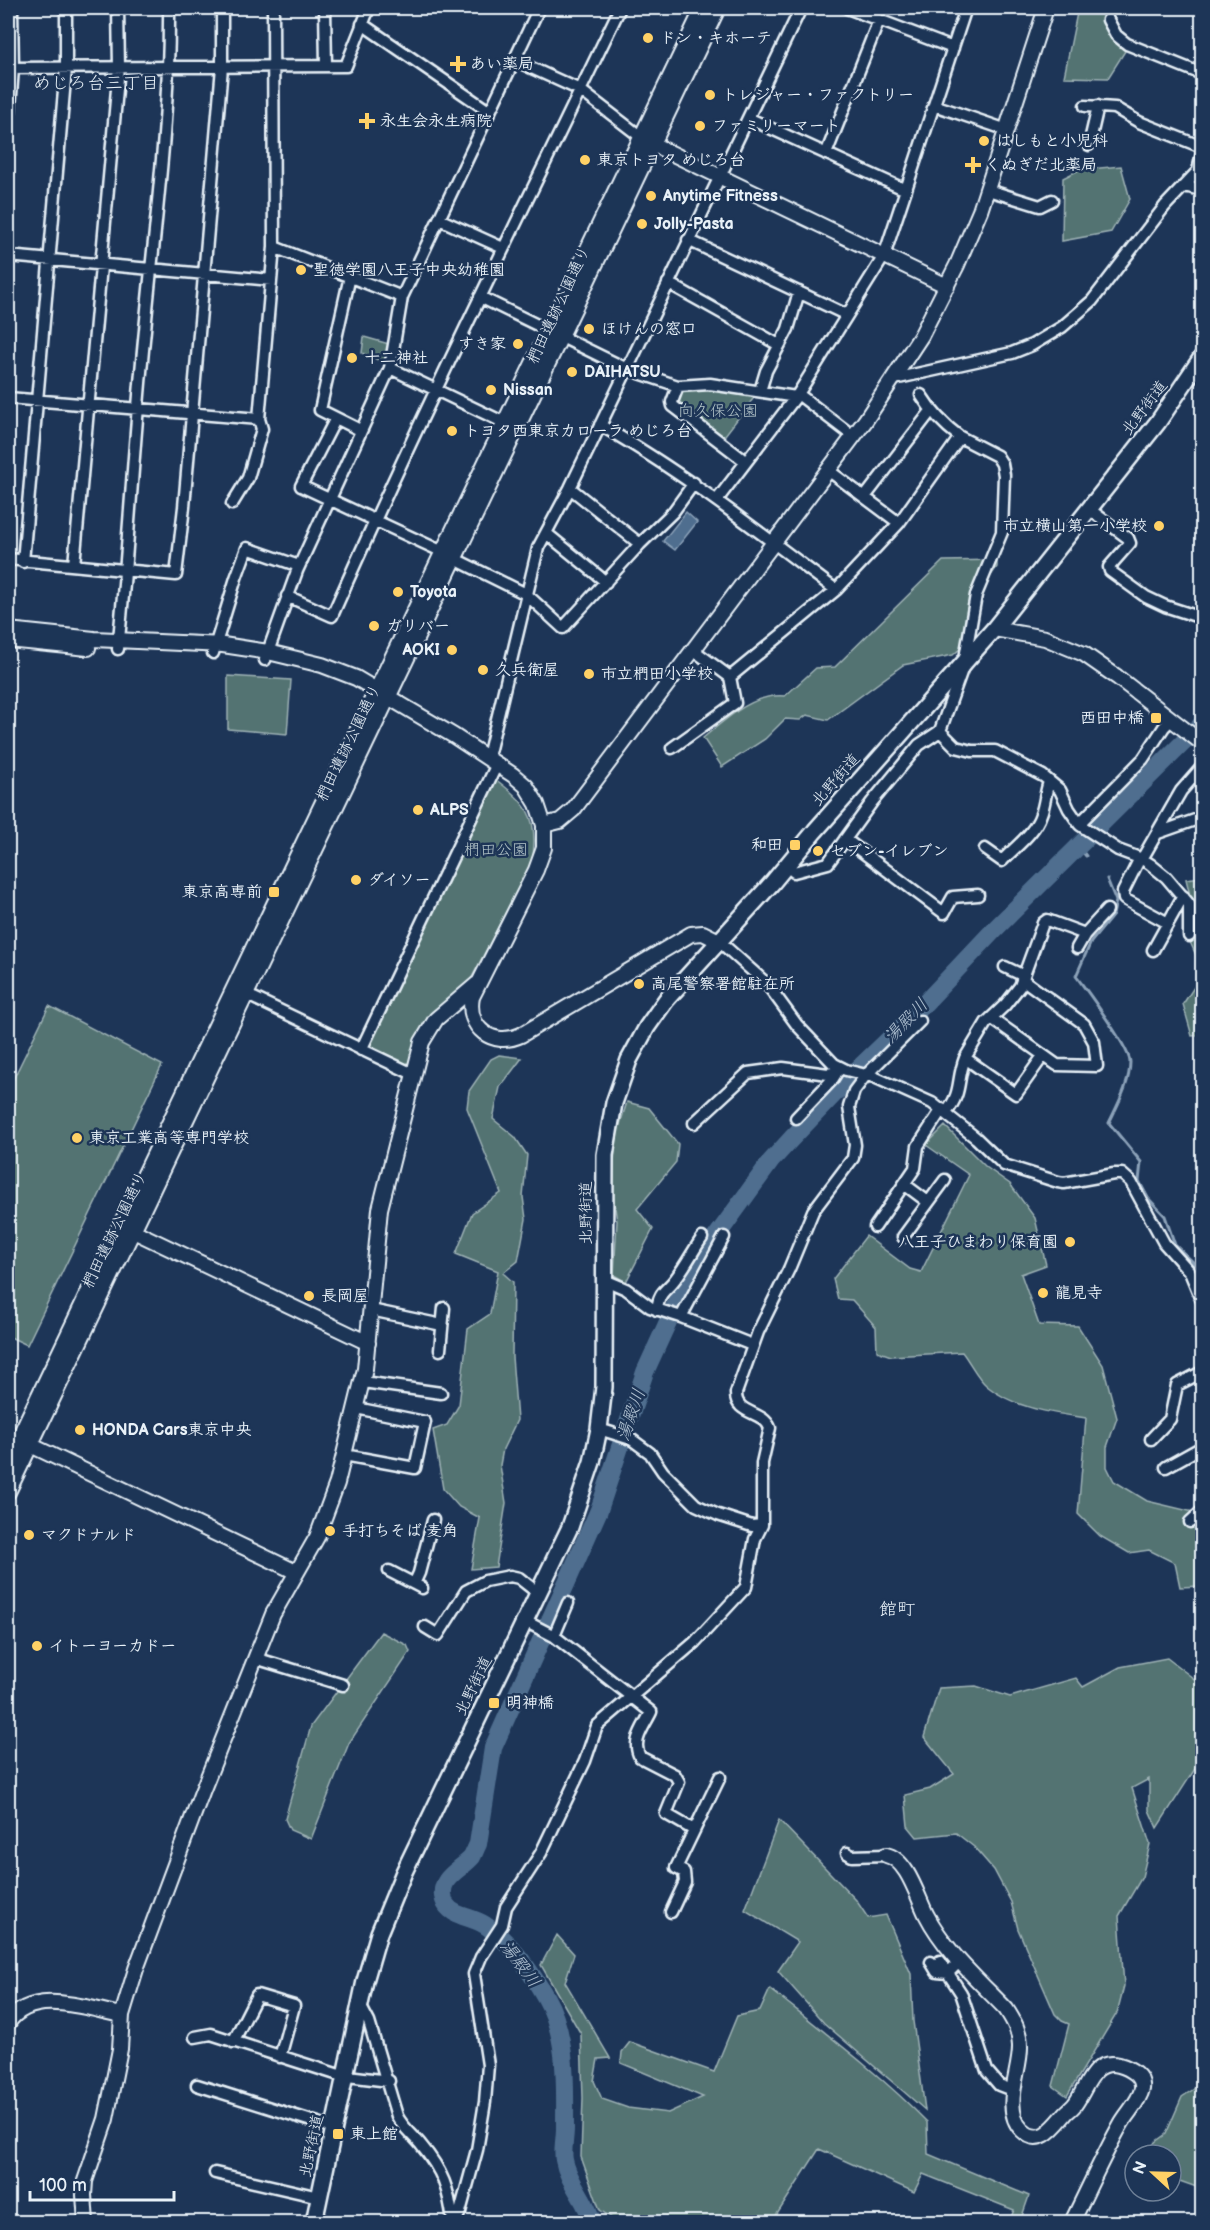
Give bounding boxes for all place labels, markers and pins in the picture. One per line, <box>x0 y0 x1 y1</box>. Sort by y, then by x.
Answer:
place label: ドン・キホーテ <box>660 29 772 48</box>
marker: ドン・キホーテ <box>641 31 655 45</box>
place label: あい薬局 <box>470 55 534 74</box>
marker: あい薬局 <box>451 57 465 71</box>
place label: トレジャー・ファクトリー <box>722 86 914 105</box>
marker: トレジャー・ファクトリー <box>703 88 717 102</box>
marker: 永生会永生病院 <box>358 112 376 130</box>
place label: 永生会永生病院 <box>380 112 492 131</box>
place label: ファミリーマート <box>712 117 841 136</box>
marker: ファミリーマート <box>693 119 707 133</box>
place label: はしもと小児科 <box>996 132 1108 151</box>
marker: はしもと小児科 <box>977 134 991 148</box>
place label: 東京トヨタ めじろ台 <box>597 151 745 170</box>
marker: 東京トヨタ めじろ台 <box>578 153 592 167</box>
place label: くぬぎだ北薬局 <box>985 156 1097 175</box>
marker: くぬぎだ北薬局 <box>966 158 980 172</box>
place label: Anytime Fitness <box>662 187 778 206</box>
marker: Anytime Fitness <box>644 189 658 203</box>
place label: Jolly-Pasta <box>654 215 734 234</box>
marker: Jolly-Pasta <box>635 217 649 231</box>
place label: 聖徳学園八王子中央幼稚園 <box>313 261 505 280</box>
marker: 聖徳学園八王子中央幼稚園 <box>294 263 308 277</box>
place label: ほけんの窓口 <box>601 320 697 339</box>
marker: ほけんの窓口 <box>582 322 596 336</box>
place label: すき家 <box>458 335 506 354</box>
marker: すき家 <box>511 337 525 351</box>
place label: 十二神社 <box>364 349 428 368</box>
marker: 十二神社 <box>345 351 359 365</box>
place label: DAIHATSU <box>584 363 661 382</box>
marker: DAIHATSU <box>565 365 579 379</box>
place label: Nissan <box>503 381 553 400</box>
marker: Nissan <box>484 383 498 397</box>
place label: トヨタ西東京カローラ めじろ台 <box>464 422 692 441</box>
marker: トヨタ西東京カローラ めじろ台 <box>445 424 459 438</box>
place label: 市立横山第一小学校 <box>1003 517 1147 536</box>
marker: 市立横山第一小学校 <box>1152 519 1166 533</box>
place label: Toyota <box>410 583 457 602</box>
marker: Toyota <box>391 585 405 599</box>
place label: ガリバー <box>386 617 450 636</box>
marker: ガリバー <box>367 619 381 633</box>
place label: AOKI <box>401 641 440 660</box>
marker: AOKI <box>445 643 459 657</box>
place label: 久兵衛屋 <box>495 661 559 680</box>
marker: 久兵衛屋 <box>476 663 490 677</box>
place label: 市立椚田小学校 <box>601 665 713 684</box>
marker: 市立椚田小学校 <box>582 667 596 681</box>
place label: 西田中橋 <box>1080 709 1144 728</box>
marker: 西田中橋 <box>1149 711 1163 725</box>
place label: ALPS <box>429 801 469 820</box>
marker: ALPS <box>411 803 425 817</box>
place label: 和田 <box>751 836 783 855</box>
marker: 和田 <box>788 838 802 852</box>
place label: セブン-イレブン <box>830 842 949 861</box>
marker: セブン-イレブン <box>811 844 825 858</box>
place label: ダイソー <box>368 871 430 890</box>
marker: ダイソー <box>349 873 363 887</box>
place label: 東京高専前 <box>182 883 262 902</box>
marker: 東京高専前 <box>267 885 281 899</box>
place label: 高尾警察署館駐在所 <box>651 975 795 994</box>
marker: 高尾警察署館駐在所 <box>632 977 646 991</box>
place label: 東京工業高等専門学校 <box>89 1129 249 1148</box>
marker: 東京工業高等専門学校 <box>70 1131 84 1145</box>
place label: 八王子ひまわり保育園 <box>898 1233 1058 1252</box>
marker: 八王子ひまわり保育園 <box>1063 1235 1077 1249</box>
place label: 龍見寺 <box>1055 1284 1103 1303</box>
marker: 龍見寺 <box>1036 1286 1050 1300</box>
place label: 長岡屋 <box>321 1287 369 1306</box>
marker: 長岡屋 <box>302 1289 316 1303</box>
place label: HONDA Cars東京中央 <box>92 1421 252 1440</box>
marker: HONDA Cars東京中央 <box>73 1423 87 1437</box>
place label: 手打ちそば 麦角 <box>342 1522 458 1541</box>
marker: 手打ちそば 麦角 <box>323 1524 337 1538</box>
place label: マクドナルド <box>41 1526 136 1545</box>
marker: マクドナルド <box>22 1528 36 1542</box>
place label: イトーヨーカドー <box>49 1637 176 1656</box>
marker: イトーヨーカドー <box>30 1639 44 1653</box>
place label: 明神橋 <box>506 1694 554 1713</box>
marker: 明神橋 <box>487 1696 501 1710</box>
place label: 東上館 <box>350 2125 398 2144</box>
marker: 東上館 <box>331 2127 345 2141</box>

